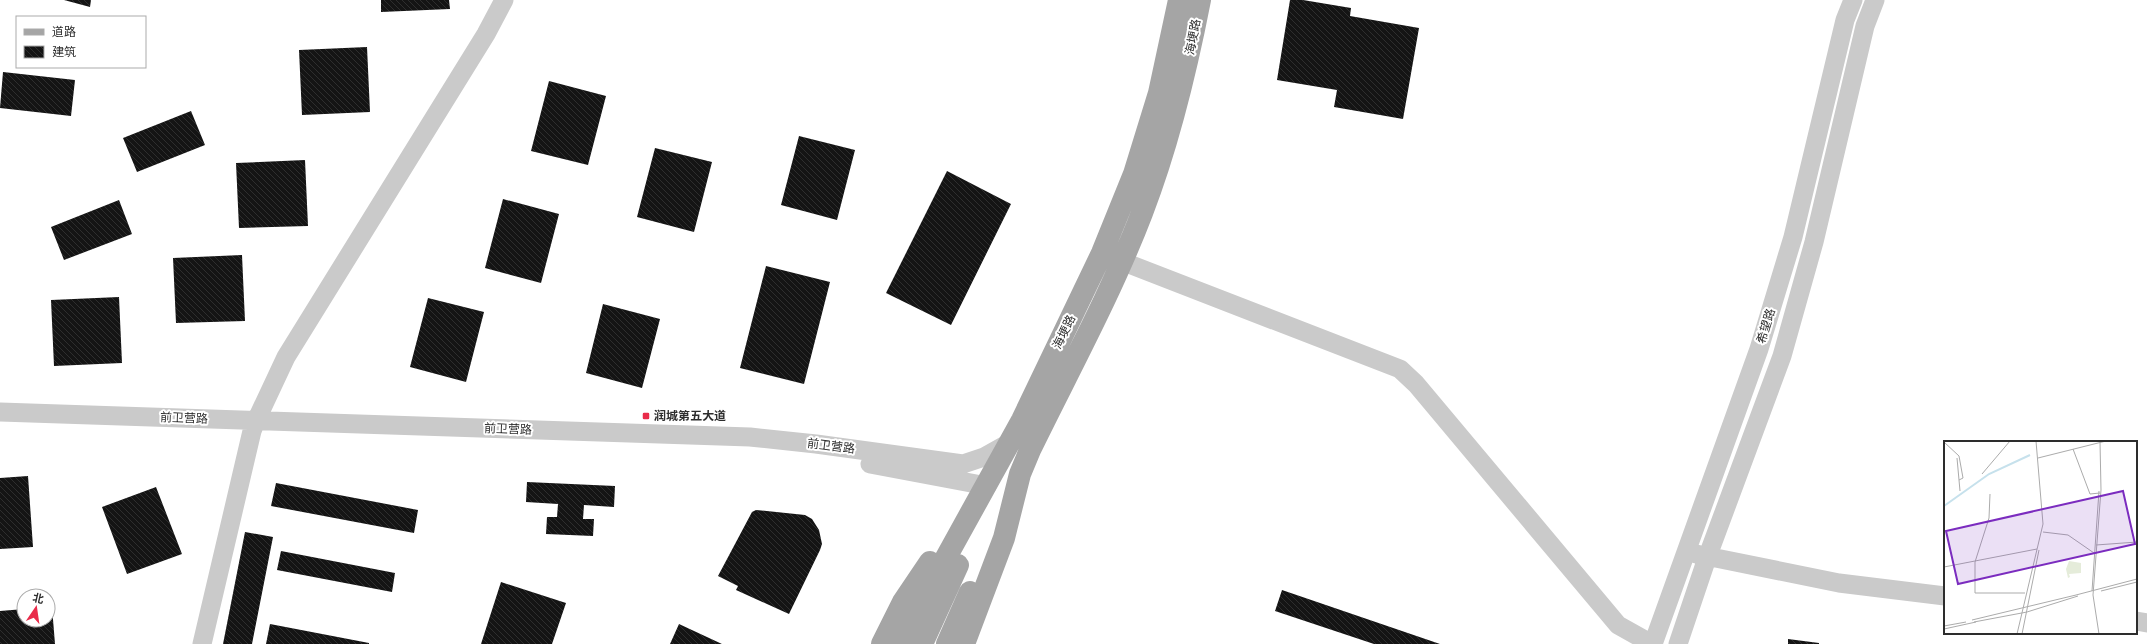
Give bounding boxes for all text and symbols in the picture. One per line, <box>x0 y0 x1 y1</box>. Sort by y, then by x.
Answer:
legend <box>16 16 146 68</box>
street label: 海埂路 <box>1183 18 1203 56</box>
text: 道路 <box>52 25 76 39</box>
text: 建筑 <box>52 45 76 59</box>
street label: 希望路 <box>1754 307 1778 345</box>
street label: 海埂路 <box>1050 313 1078 351</box>
place label: 润城第五大道 <box>654 409 726 423</box>
street label: 前卫营路 <box>160 410 208 426</box>
marker: 润城第五大道 <box>641 411 651 421</box>
street label: 前卫营路 <box>484 421 532 437</box>
street label: 前卫营路 <box>806 436 856 456</box>
inset map <box>1944 441 2137 634</box>
north arrow <box>16 588 56 628</box>
text: 北 <box>32 591 45 605</box>

